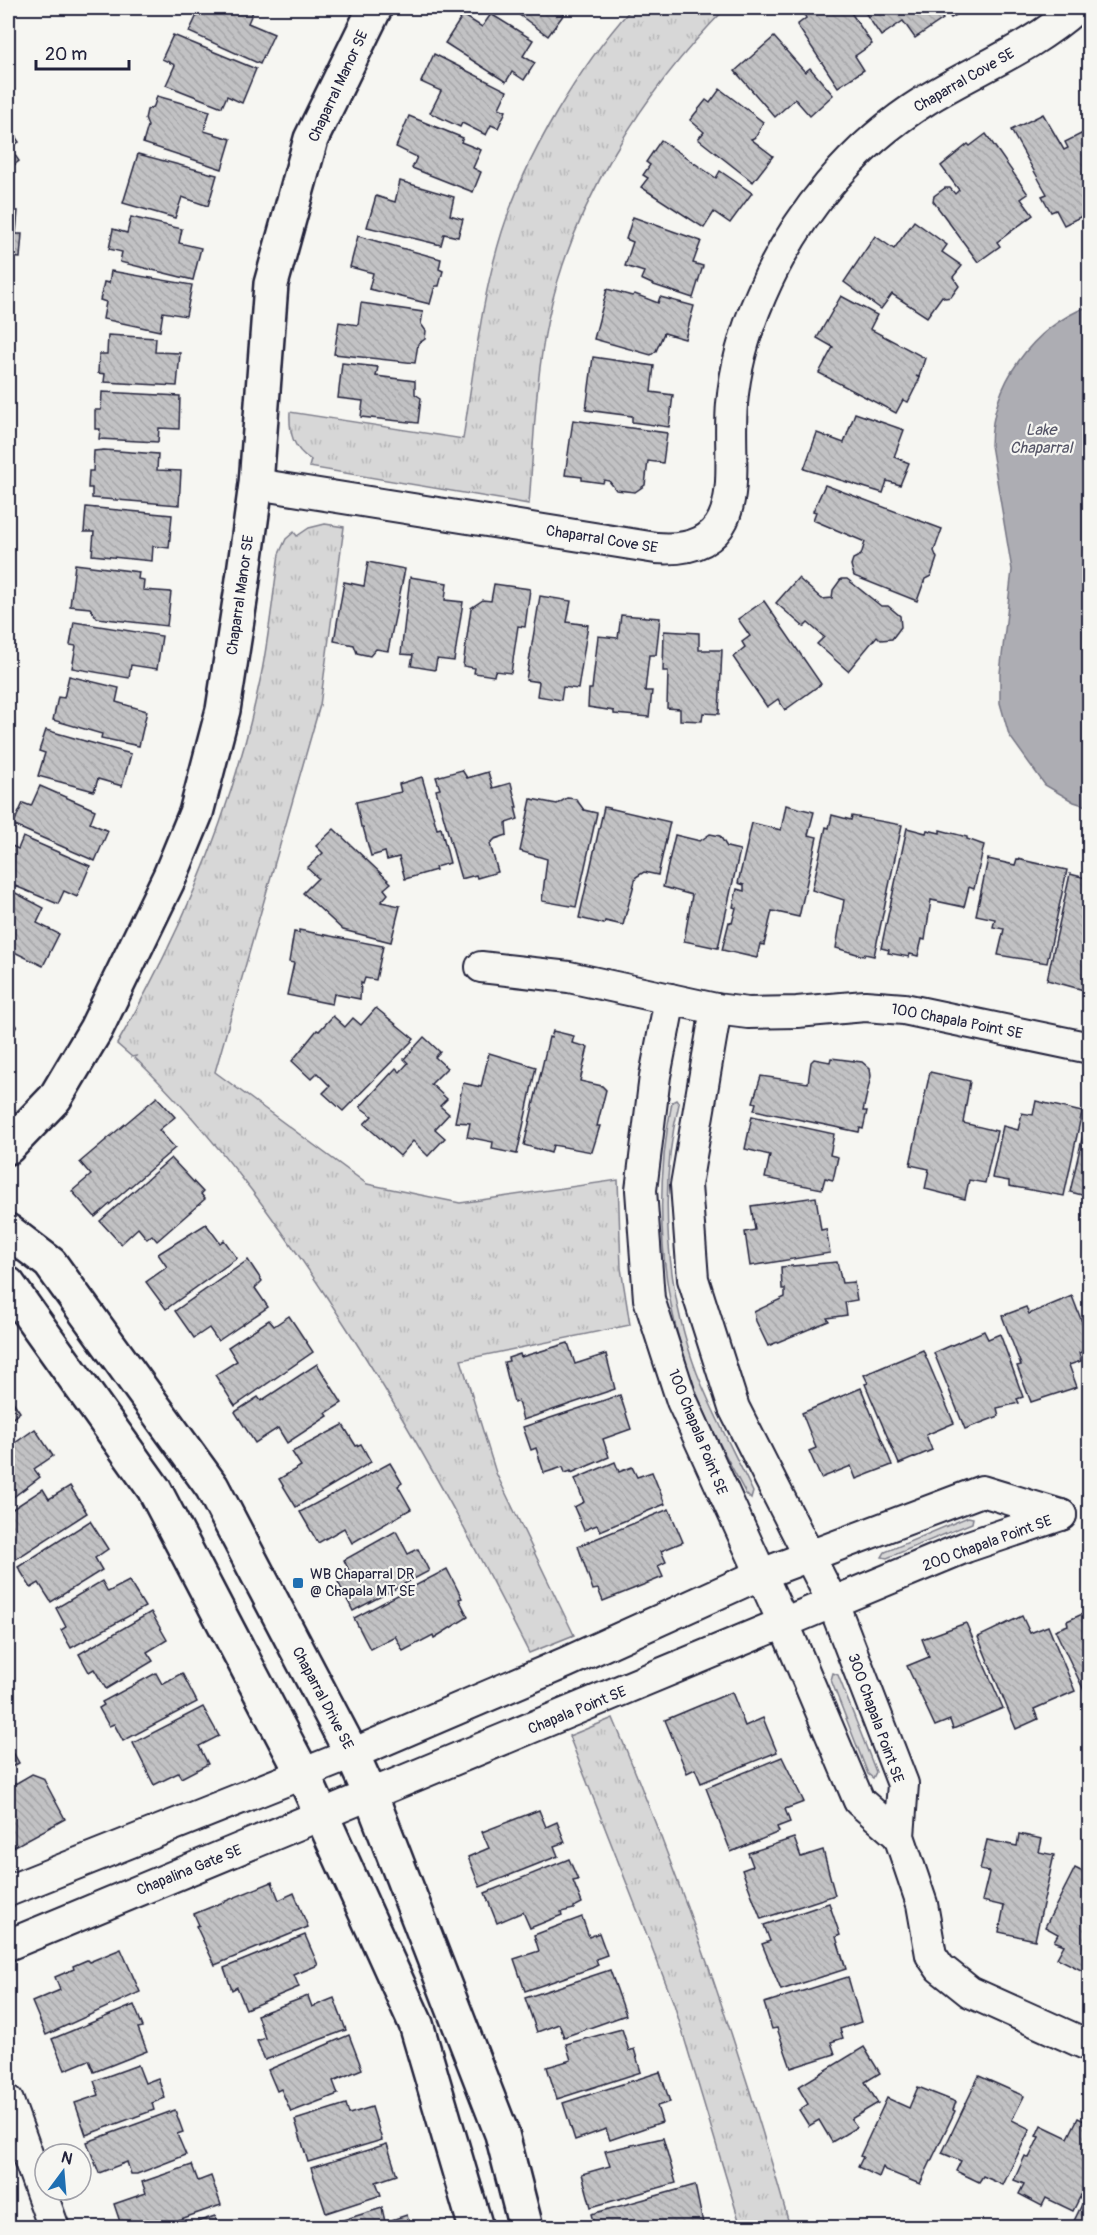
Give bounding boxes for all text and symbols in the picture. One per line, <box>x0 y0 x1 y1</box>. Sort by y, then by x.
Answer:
street label: Chaparral Manor SE <box>304 27 373 145</box>
scale bar <box>36 33 129 71</box>
text: 20 m <box>45 43 87 66</box>
street label: Chaparral Cove SE <box>911 44 1018 117</box>
water label: Lake Chaparral <box>1010 420 1074 458</box>
street label: Chaparral Cove SE <box>545 521 659 558</box>
street label: Chaparral Manor SE <box>223 534 258 656</box>
street label: 100 Chapala Point SE <box>889 999 1025 1044</box>
street label: 100 Chapala Point SE <box>664 1367 731 1498</box>
street label: 200 Chapala Point SE <box>920 1511 1055 1576</box>
place label: WB Chaparral DR @ Chapala MT SE <box>310 1565 415 1601</box>
marker: WB Chaparral DR @ Chapala MT SE <box>291 1576 305 1590</box>
street label: Chaparral Drive SE <box>287 1644 358 1753</box>
street label: 300 Chapala Point SE <box>843 1651 908 1786</box>
street label: Chapala Point SE <box>525 1682 629 1739</box>
street label: Chapalina Gate SE <box>134 1841 245 1900</box>
north arrow <box>33 2142 93 2202</box>
text: N <box>59 2147 75 2170</box>

